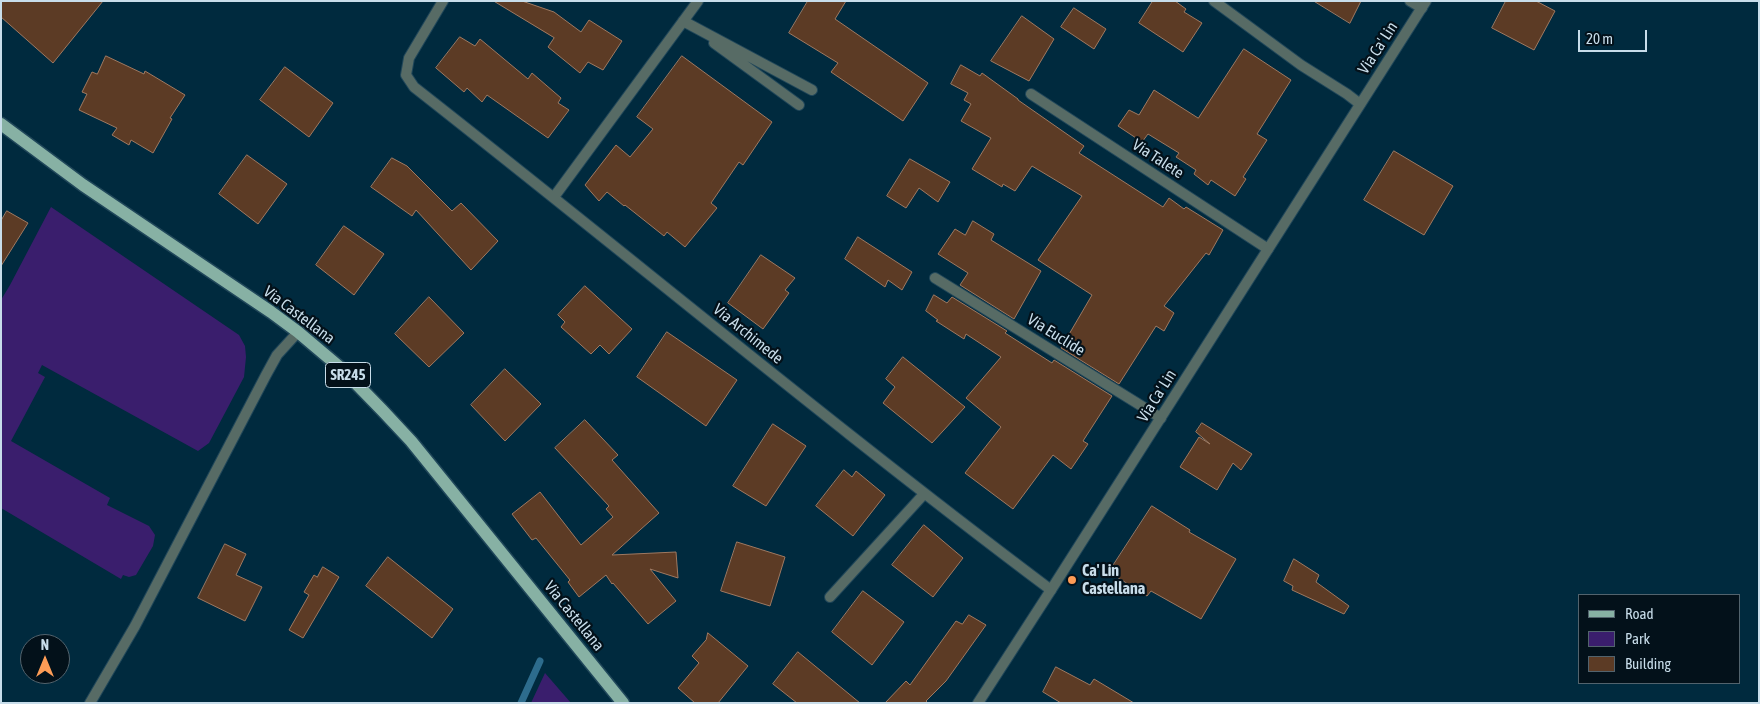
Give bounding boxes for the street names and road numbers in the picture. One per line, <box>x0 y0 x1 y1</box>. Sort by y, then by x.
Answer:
street label: Via Ca' Lin <box>1354 18 1402 78</box>
street label: Via Talete <box>1129 135 1187 183</box>
street label: Via Castellana <box>260 282 338 348</box>
street label: Via Archimede <box>709 300 787 368</box>
street label: Via Euclide <box>1024 310 1088 360</box>
road number: SR245 <box>326 362 370 388</box>
street label: Via Ca' Lin <box>1133 366 1181 426</box>
street label: Via Castellana <box>540 577 608 655</box>

